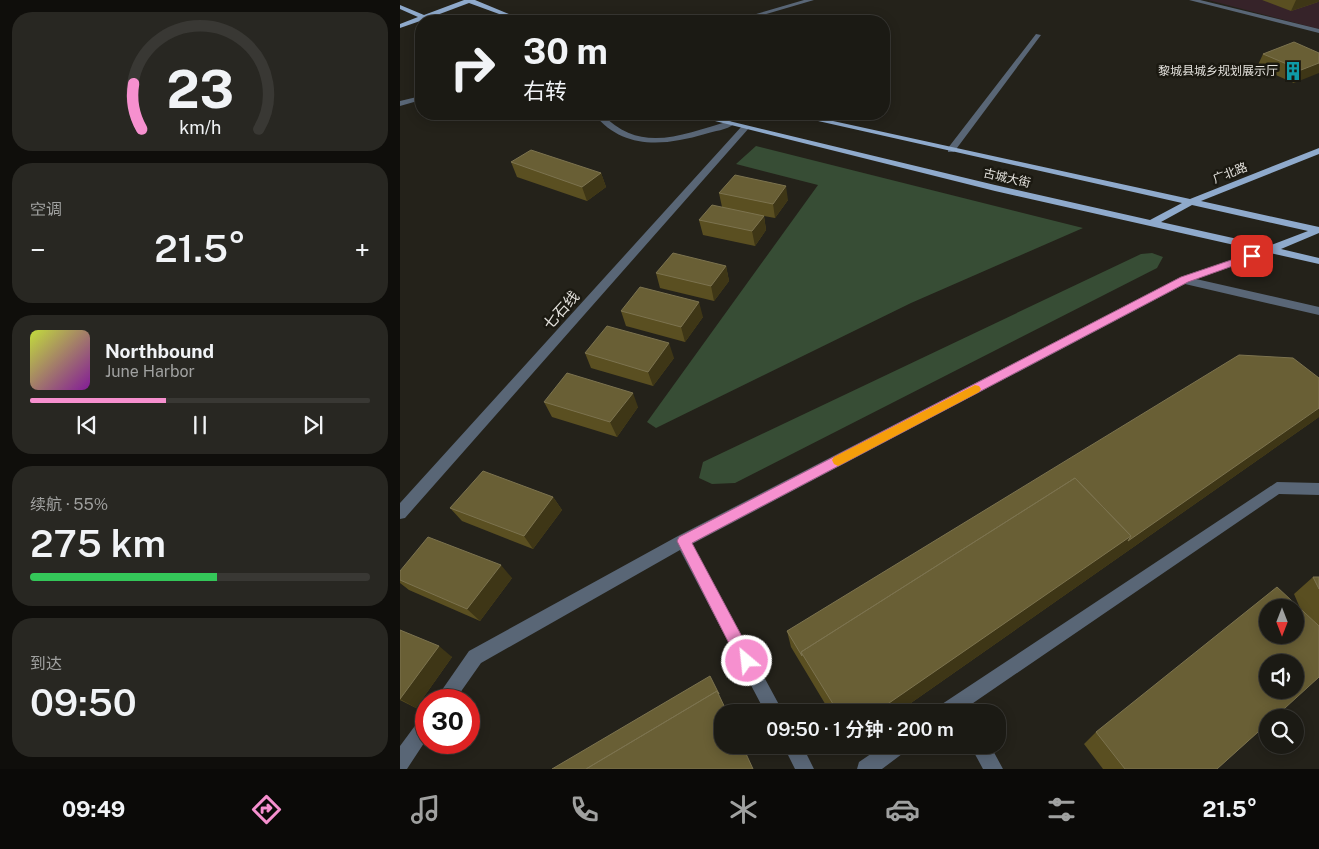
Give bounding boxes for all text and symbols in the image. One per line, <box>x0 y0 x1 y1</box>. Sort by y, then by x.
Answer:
text: 30 m <box>523 31 608 72</box>
icon: right <box>440 35 505 100</box>
text: 23 <box>166 59 234 120</box>
building icon: 黎城县城乡规划展示厅 <box>1282 60 1304 82</box>
place label: 黎城县城乡规划展示厅 <box>1158 64 1278 78</box>
text: 右转 <box>523 78 567 104</box>
text: km/h <box>179 117 221 138</box>
street label: 广北路 <box>1211 160 1249 186</box>
street label: 古城大街 <box>982 166 1032 190</box>
text: 空调 <box>30 200 62 219</box>
text: 21.5° <box>154 226 246 271</box>
text: − <box>30 233 46 266</box>
text: + <box>354 233 370 266</box>
pin <box>1231 235 1273 277</box>
icon: arrive <box>1238 242 1266 270</box>
street label: 七石线 <box>540 288 582 332</box>
text: Northbound <box>105 340 214 362</box>
text: June Harbor <box>105 362 195 381</box>
icon: previous <box>73 411 101 439</box>
icon: pause <box>186 411 214 439</box>
icon: next <box>299 411 327 439</box>
text: 续航 · 55% <box>30 495 108 514</box>
text: 275 km <box>30 521 166 566</box>
north arrow <box>1259 599 1304 644</box>
map controls <box>1259 599 1304 754</box>
position arrow <box>720 634 772 686</box>
text: 到达 <box>30 654 62 673</box>
button: sound <box>1259 654 1304 699</box>
text: 09:50 <box>30 680 137 725</box>
speed limit sign: 30 <box>415 689 480 754</box>
button: search <box>1259 709 1304 754</box>
text: 09:50 · 1 分钟 · 200 m <box>766 718 954 740</box>
icon: directions <box>249 792 284 827</box>
icon: music <box>408 792 443 827</box>
icon: phone <box>567 792 602 827</box>
icon: climate <box>726 792 761 827</box>
icon: car <box>885 792 920 827</box>
icon: filters <box>1044 792 1079 827</box>
text: 09:49 <box>62 796 125 822</box>
text: 21.5° <box>1202 796 1257 822</box>

